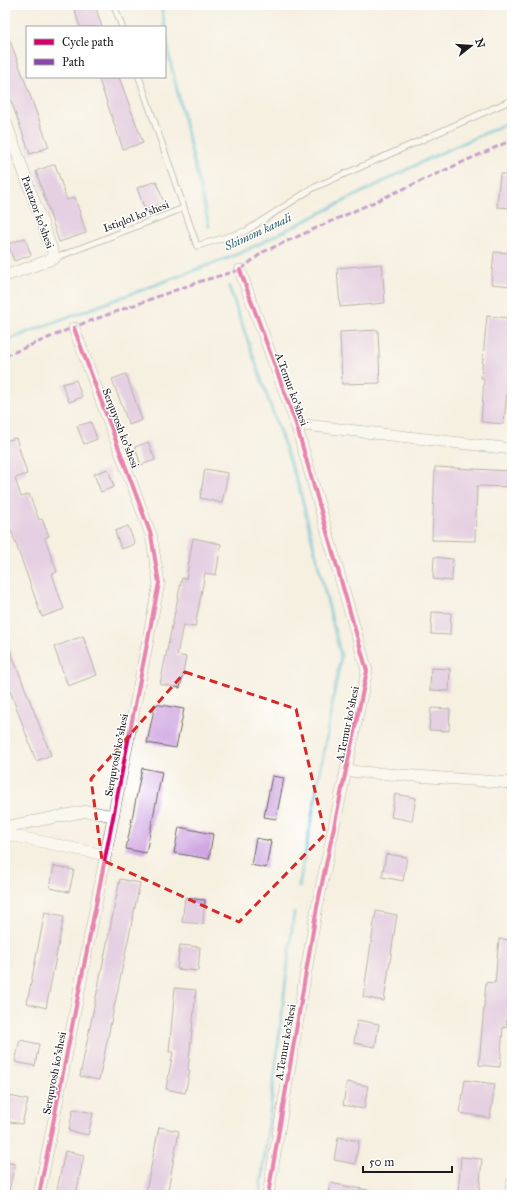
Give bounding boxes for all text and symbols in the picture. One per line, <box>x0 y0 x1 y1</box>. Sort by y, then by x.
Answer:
legend <box>26 26 166 78</box>
north arrow <box>451 26 491 66</box>
text: Cycle path <box>62 35 114 49</box>
text: N <box>473 37 488 50</box>
text: Path <box>62 55 85 69</box>
street label: Paxtazor ko'shesi <box>18 174 57 250</box>
street label: Istiqlol ko'shesi <box>101 198 171 236</box>
water label: Shimom kanali <box>221 210 294 254</box>
street label: A.Temur ko'shesi <box>272 350 311 428</box>
street label: Serquyosh ko'shesi <box>98 387 142 470</box>
street label: A.Temur ko'shesi <box>333 685 362 764</box>
street label: Serquyosh ko'shesi <box>102 713 132 798</box>
street label: A.Temur ko'shesi <box>272 1003 299 1082</box>
street label: Serquyosh ko'shesi <box>40 1031 70 1116</box>
scale bar <box>363 1148 452 1174</box>
text: 50 m <box>369 1155 394 1169</box>

